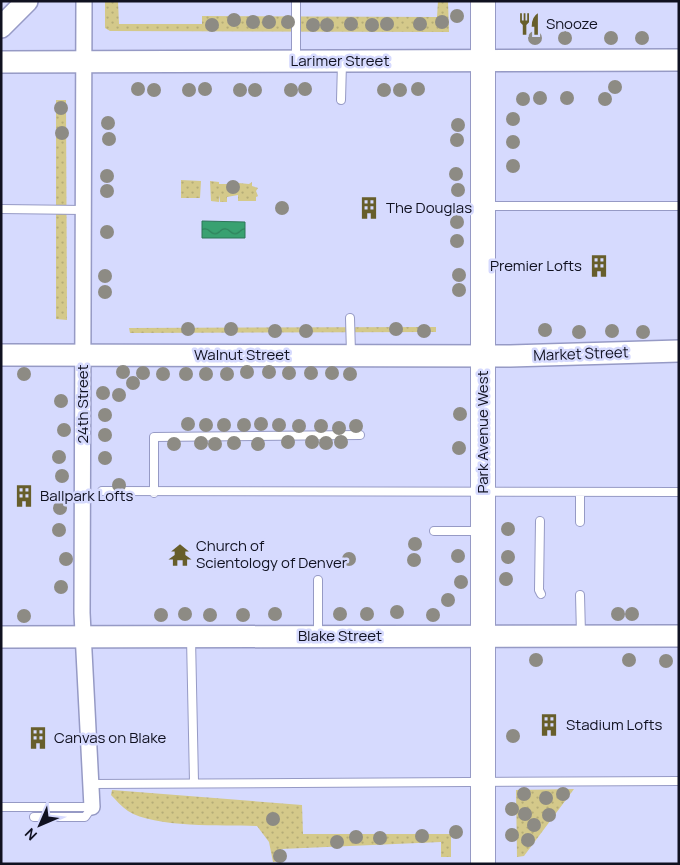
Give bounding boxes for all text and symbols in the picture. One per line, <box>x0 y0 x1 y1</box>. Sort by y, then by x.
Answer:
restaurant icon: Snooze <box>516 11 542 37</box>
place label: Snooze <box>546 13 598 34</box>
street label: Larimer Street <box>291 50 389 71</box>
building icon: The Douglas <box>356 195 382 221</box>
place label: The Douglas <box>386 197 472 218</box>
building icon: Premier Lofts <box>586 253 612 279</box>
place label: Premier Lofts <box>490 255 582 276</box>
street label: Market Street <box>533 341 629 366</box>
street label: Walnut Street <box>194 344 290 365</box>
street label: 24th Street <box>72 364 93 444</box>
street label: Park Avenue West <box>472 370 493 494</box>
building icon: Ballpark Lofts <box>11 483 37 509</box>
place label: Ballpark Lofts <box>40 485 133 506</box>
place label: Church of Scientology of Denver <box>196 535 348 573</box>
temple icon: Church of Scientology of Denver <box>167 542 193 568</box>
street label: Blake Street <box>298 625 382 646</box>
building icon: Stadium Lofts <box>536 712 562 738</box>
place label: Stadium Lofts <box>566 714 662 735</box>
building icon: Canvas on Blake <box>25 725 51 751</box>
place label: Canvas on Blake <box>54 727 166 748</box>
north arrow <box>15 800 65 850</box>
text: N <box>20 824 41 845</box>

